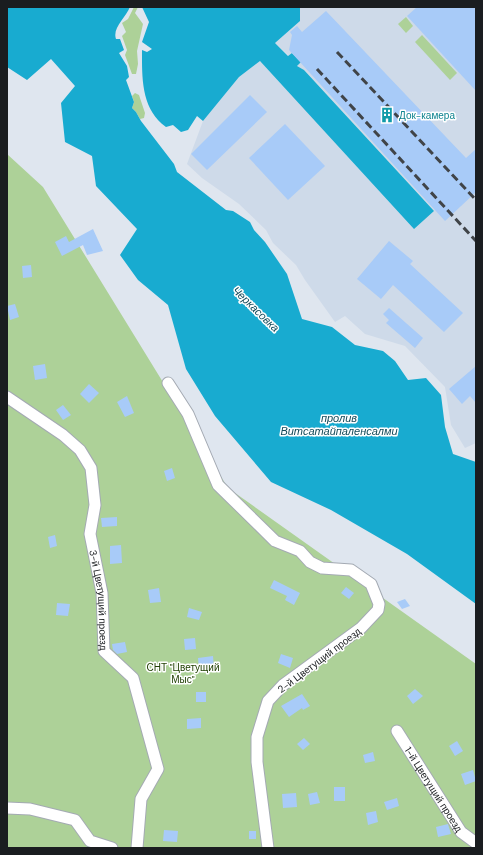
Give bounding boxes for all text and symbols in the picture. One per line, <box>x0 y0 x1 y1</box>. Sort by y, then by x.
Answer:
building icon: Док-камера <box>378 106 396 124</box>
place label: Док-камера <box>399 109 455 122</box>
water label: Черкасовка <box>230 283 282 335</box>
water label: пролив Витсатайпаленсалми <box>280 411 398 438</box>
street label: 3-й Цветущий проезд <box>86 549 110 651</box>
street label: 2-й Цветущий проезд <box>275 625 364 696</box>
park label: СНТ "Цветущий Мыс" <box>146 661 220 686</box>
street label: 1-й Цветущий проезд <box>402 744 465 835</box>

